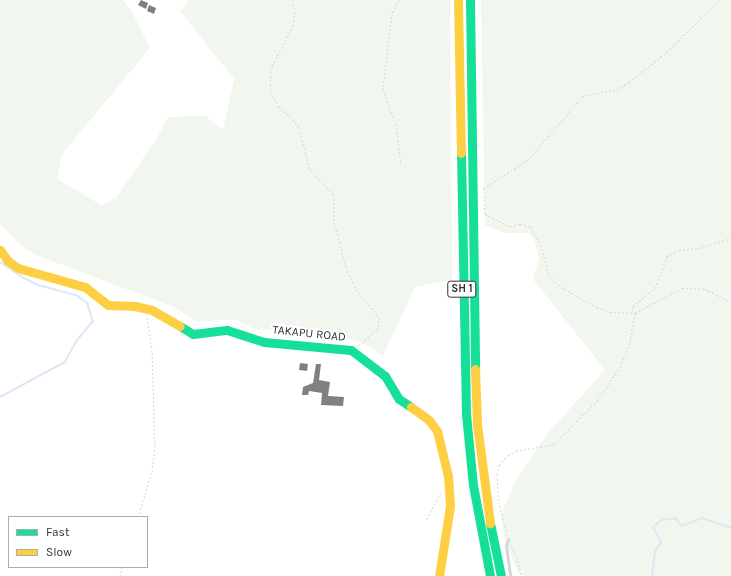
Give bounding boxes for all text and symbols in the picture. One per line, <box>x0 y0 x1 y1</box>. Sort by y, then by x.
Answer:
road number: SH 1 <box>447 280 477 298</box>
street label: TAKAPU ROAD <box>272 323 346 345</box>
legend <box>8 516 148 568</box>
text: Fast <box>46 525 69 539</box>
text: Slow <box>46 545 72 559</box>

